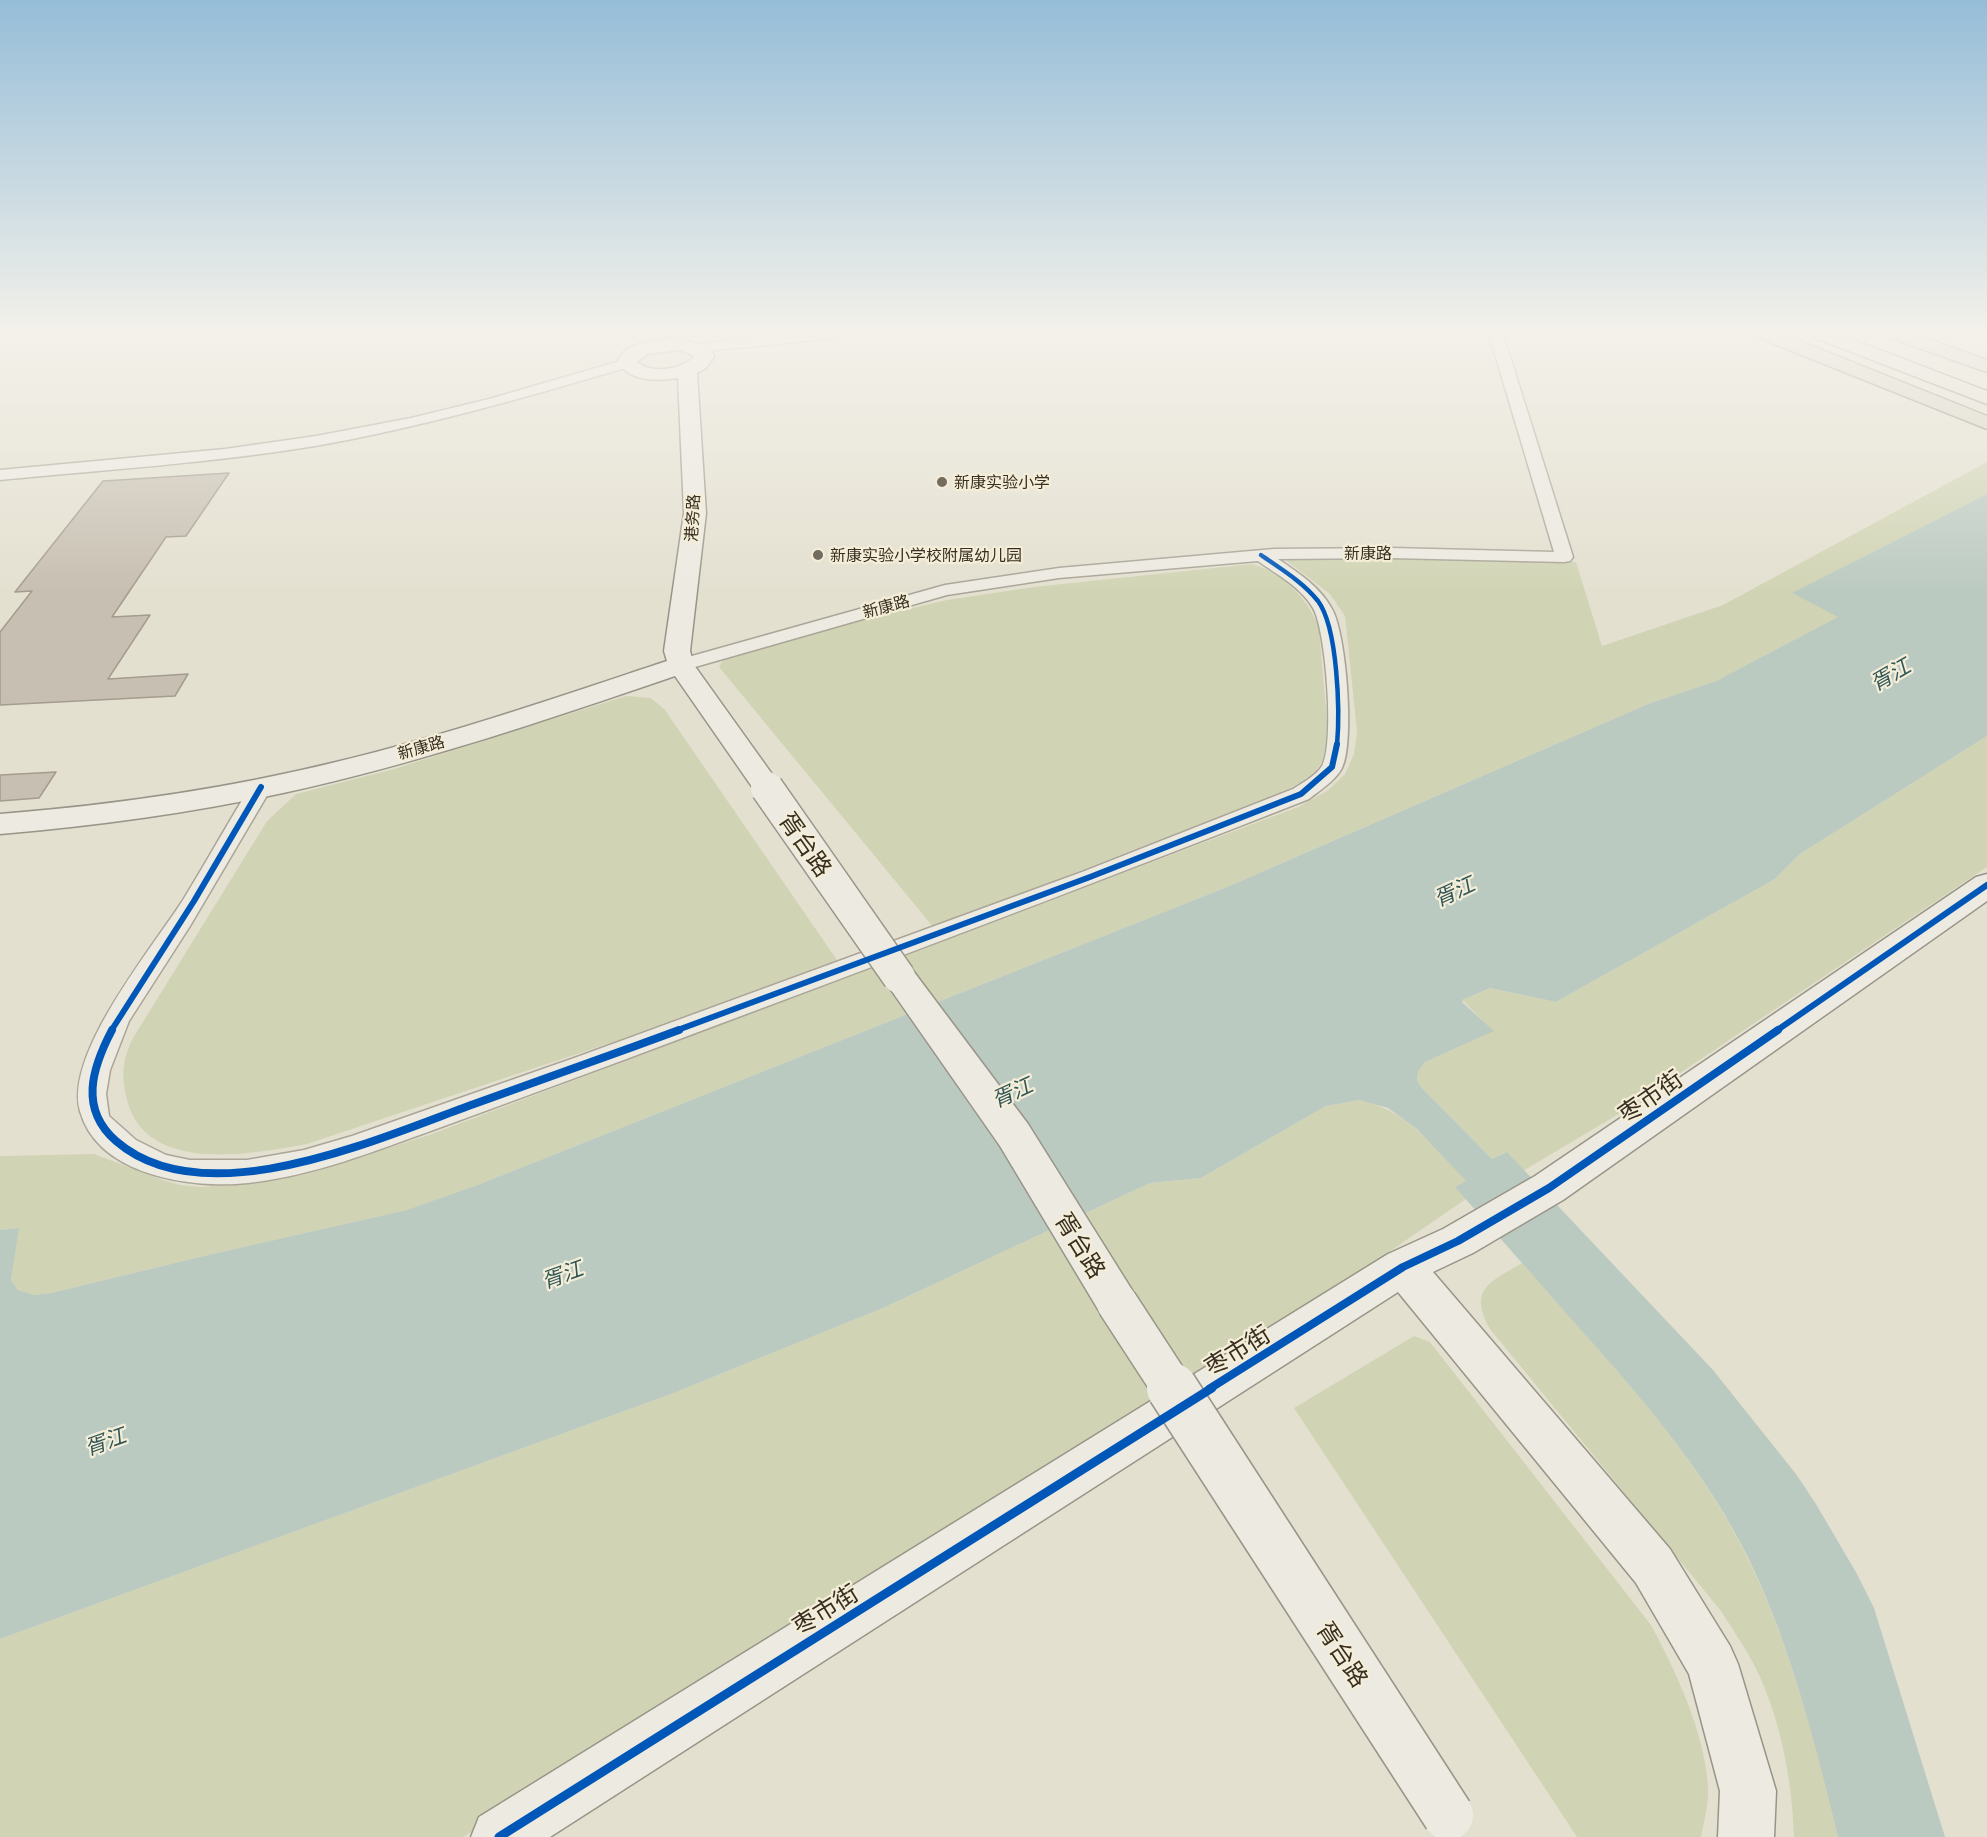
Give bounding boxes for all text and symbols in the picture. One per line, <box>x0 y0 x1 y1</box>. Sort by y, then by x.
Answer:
place label: 新康实验小学 <box>954 472 1050 492</box>
marker: 新康实验小学 <box>935 475 949 489</box>
street label: 港务路 <box>681 494 703 542</box>
street label: 新康路 <box>1344 543 1392 563</box>
place label: 新康实验小学校附属幼儿园 <box>830 545 1022 565</box>
marker: 新康实验小学校附属幼儿园 <box>811 548 825 562</box>
street label: 新康路 <box>860 591 912 621</box>
water label: 胥江 <box>1866 653 1914 695</box>
street label: 新康路 <box>395 731 447 763</box>
street label: 胥台路 <box>774 806 838 882</box>
water label: 胥江 <box>1430 871 1478 911</box>
street label: 枣市街 <box>1612 1064 1688 1128</box>
water label: 胥江 <box>988 1072 1036 1112</box>
street label: 胥台路 <box>1050 1207 1112 1283</box>
water label: 胥江 <box>538 1255 586 1293</box>
street label: 枣市街 <box>1199 1319 1275 1381</box>
water label: 胥江 <box>81 1422 129 1460</box>
street label: 枣市街 <box>787 1578 863 1640</box>
street label: 胥台路 <box>1311 1616 1375 1692</box>

